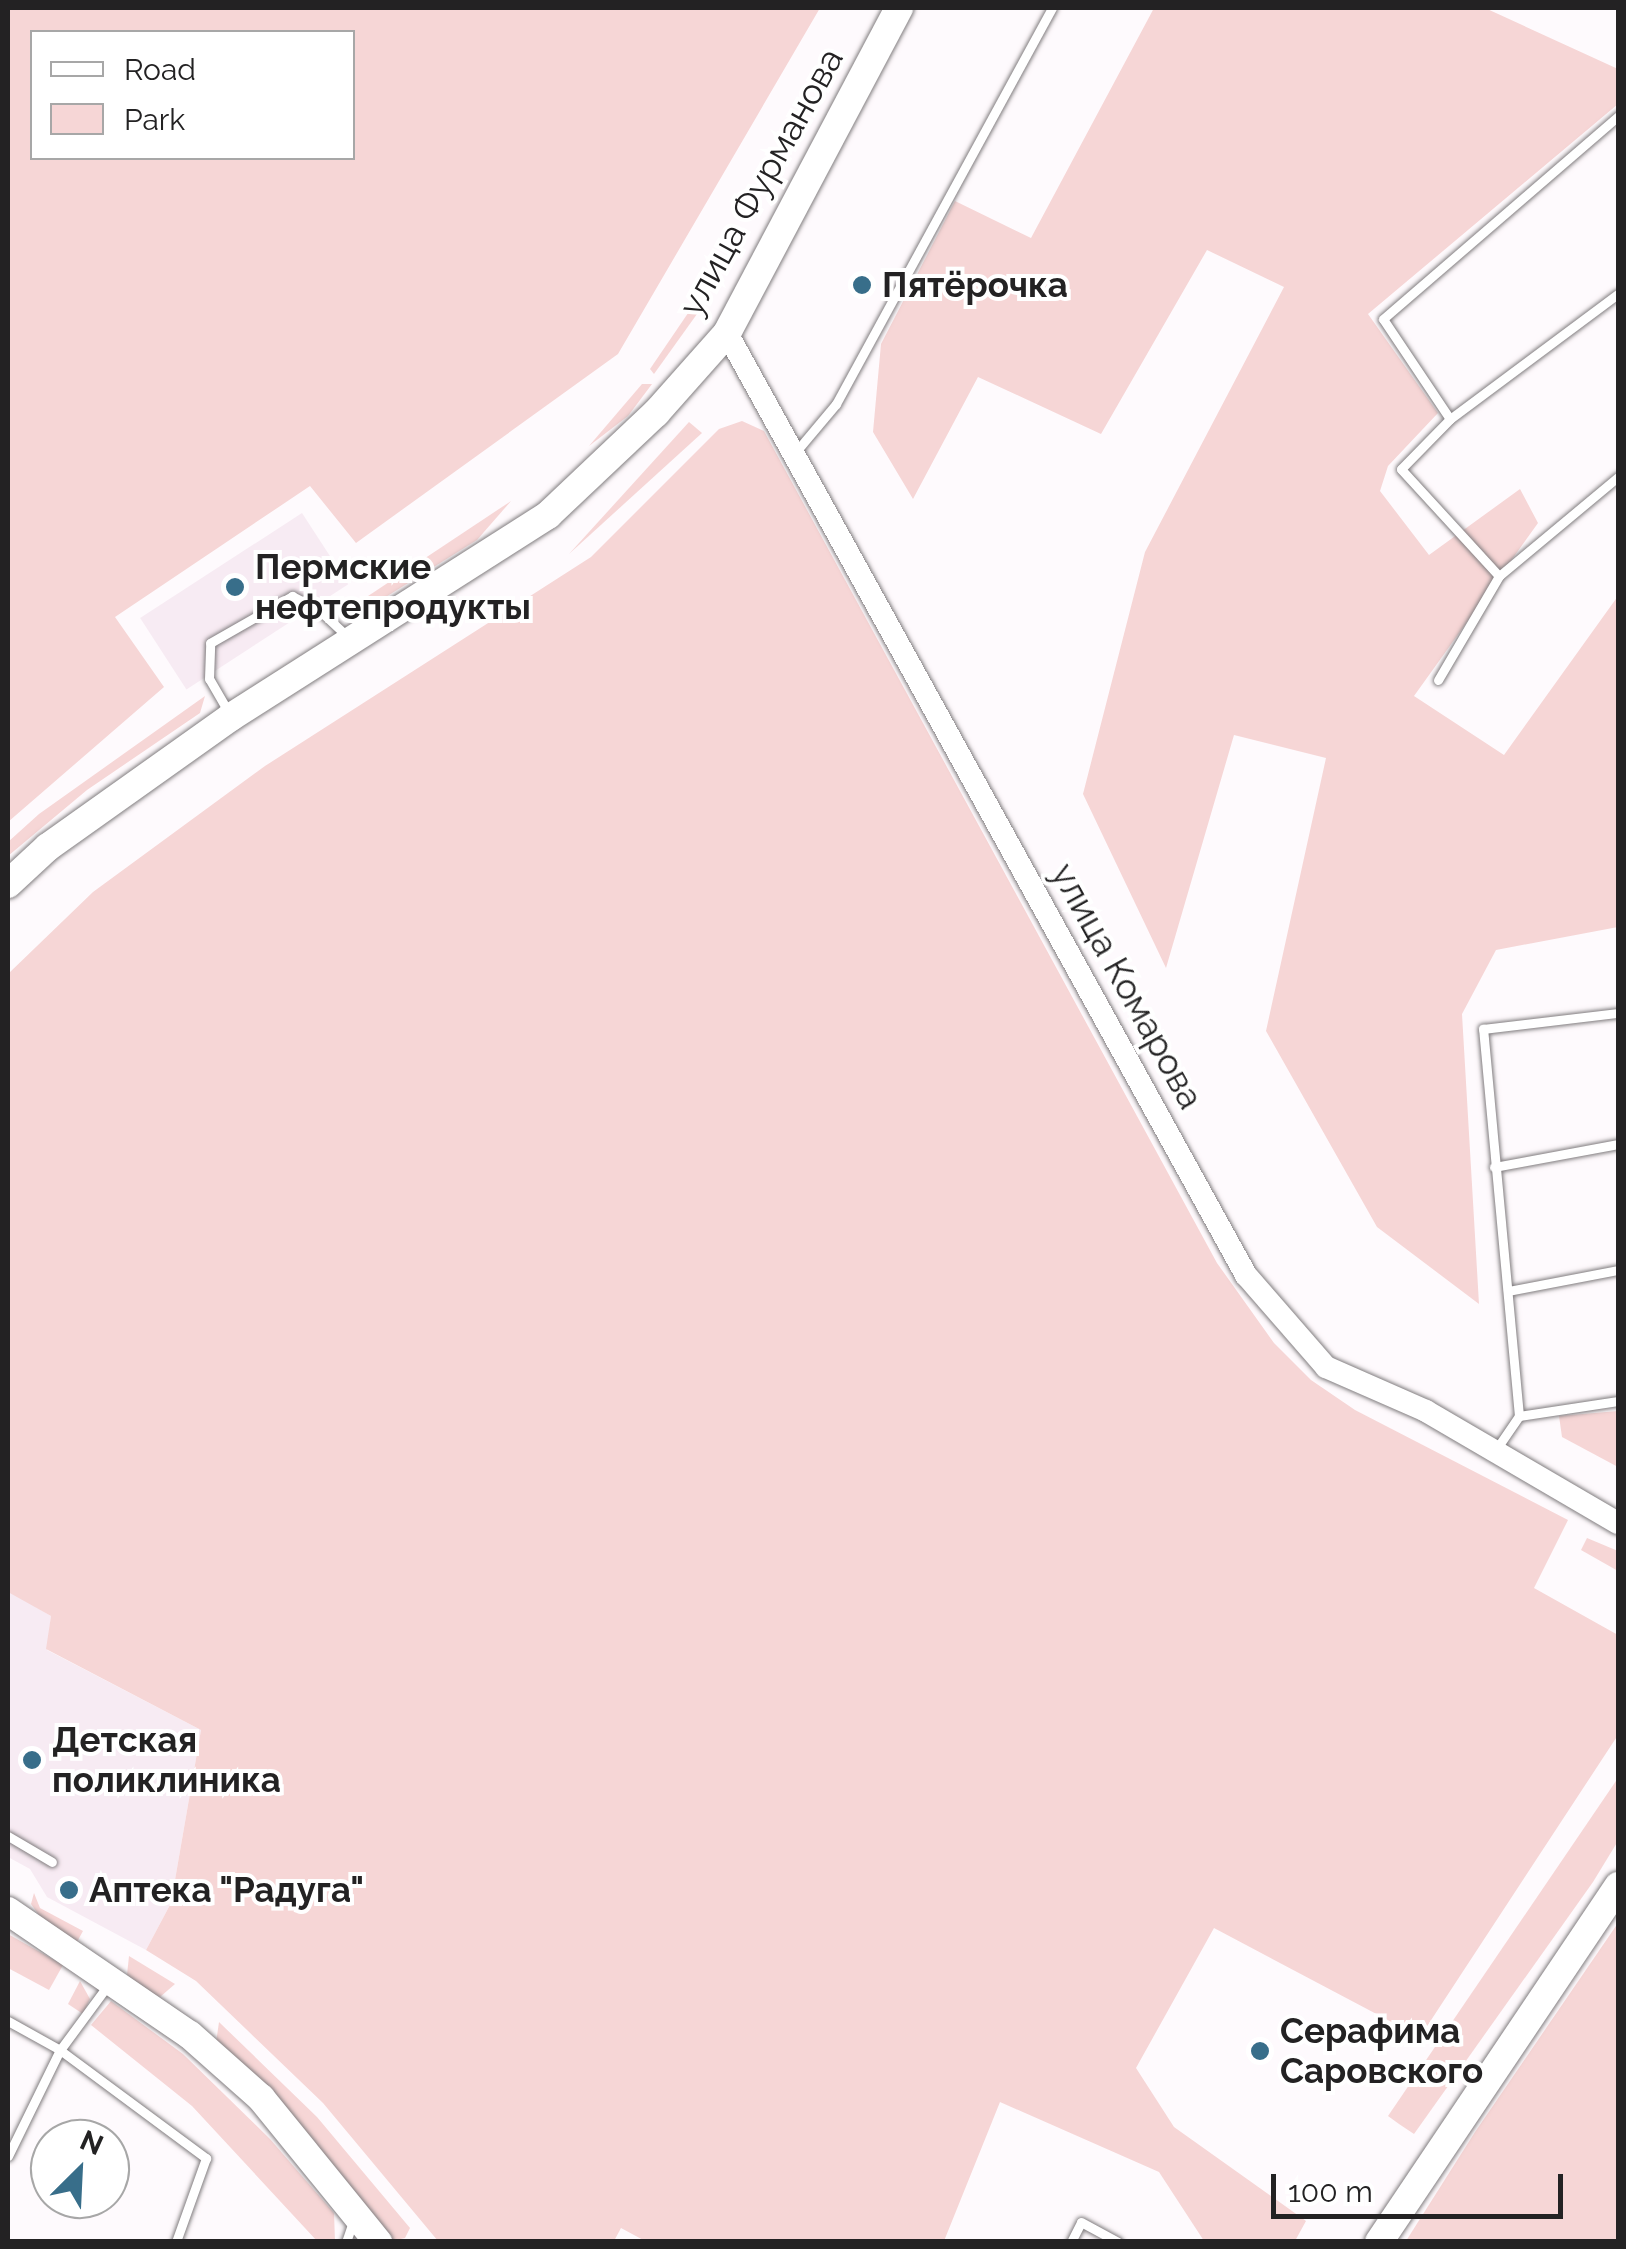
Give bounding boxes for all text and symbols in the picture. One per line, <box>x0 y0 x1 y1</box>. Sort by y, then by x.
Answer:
legend <box>30 30 355 160</box>
street label: улица Фурманова <box>670 41 852 323</box>
text: Road <box>124 52 196 87</box>
text: Park <box>124 102 185 137</box>
place label: Пятёрочка <box>882 264 1068 306</box>
marker: Пятёрочка <box>851 274 873 296</box>
place label: Пермские нефтепродукты <box>255 546 531 628</box>
marker: Пермские нефтепродукты <box>224 576 246 598</box>
street label: улица Комарова <box>1042 856 1212 1116</box>
place label: Детская поликлиника <box>52 1719 281 1801</box>
marker: Детская поликлиника <box>21 1749 43 1771</box>
place label: Аптека "Радуга" <box>89 1869 365 1911</box>
marker: Аптека "Радуга" <box>58 1879 80 1901</box>
place label: Серафима Саровского <box>1280 2010 1483 2092</box>
marker: Серафима Саровского <box>1249 2040 1271 2062</box>
north arrow <box>30 2119 130 2219</box>
text: N <box>75 2124 108 2162</box>
scale bar <box>1276 2154 1568 2216</box>
text: 100 m <box>1288 2174 1373 2209</box>

